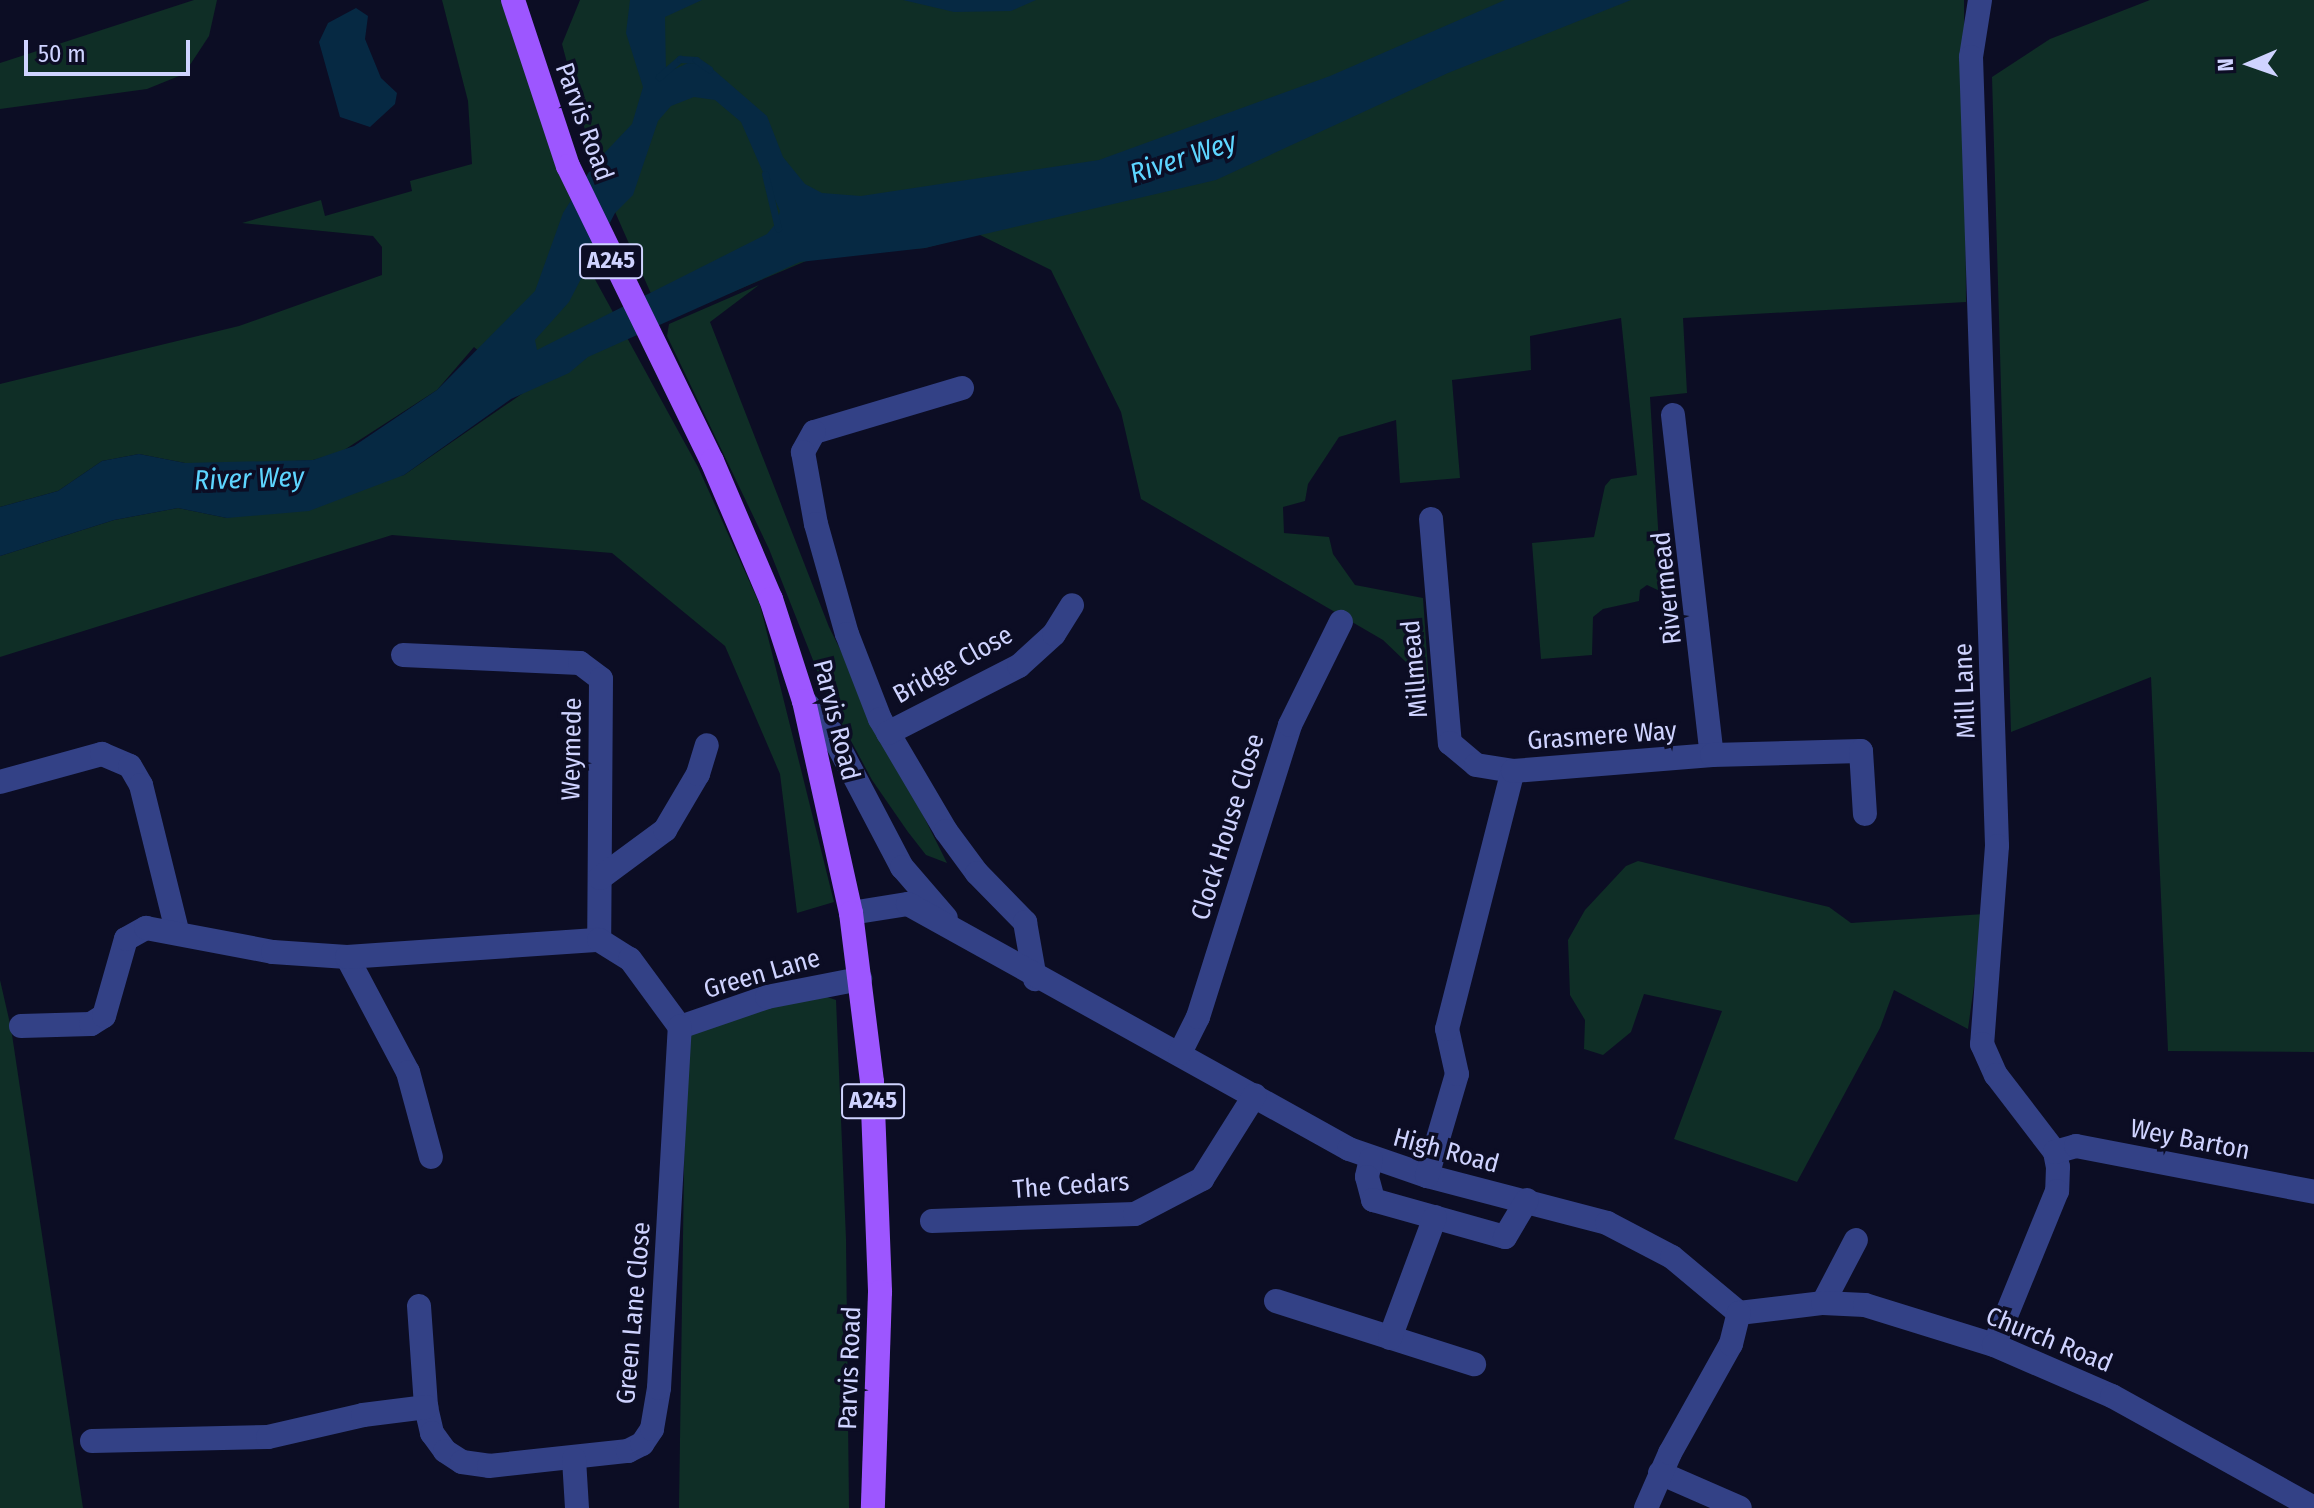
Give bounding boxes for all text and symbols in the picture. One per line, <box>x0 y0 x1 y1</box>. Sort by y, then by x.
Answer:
scale bar <box>28 24 194 74</box>
north arrow <box>2210 24 2290 104</box>
text: 50 m <box>38 40 86 68</box>
text: N <box>2212 58 2239 72</box>
street label: Parvis Road <box>548 59 620 185</box>
water label: River Wey <box>1125 125 1241 191</box>
road number: A245 <box>579 241 643 281</box>
water label: River Wey <box>193 460 305 498</box>
street label: Rivermead <box>1646 530 1688 646</box>
street label: Bridge Close <box>888 619 1018 711</box>
street label: Millmead <box>1395 619 1435 719</box>
street label: Mill Lane <box>1948 643 1982 739</box>
street label: Parvis Road <box>806 656 866 784</box>
street label: Weymede <box>556 697 588 801</box>
street label: Grasmere Way <box>1526 715 1678 757</box>
street label: Clock House Close <box>1185 730 1271 924</box>
street label: Green Lane <box>700 943 824 1005</box>
road number: A245 <box>841 1081 905 1121</box>
street label: Wey Barton <box>2128 1113 2252 1167</box>
street label: High Road <box>1390 1122 1502 1180</box>
street label: The Cedars <box>1012 1166 1130 1206</box>
street label: Green Lane Close <box>610 1221 658 1405</box>
street label: Church Road <box>1981 1301 2117 1379</box>
street label: Parvis Road <box>832 1306 868 1430</box>

